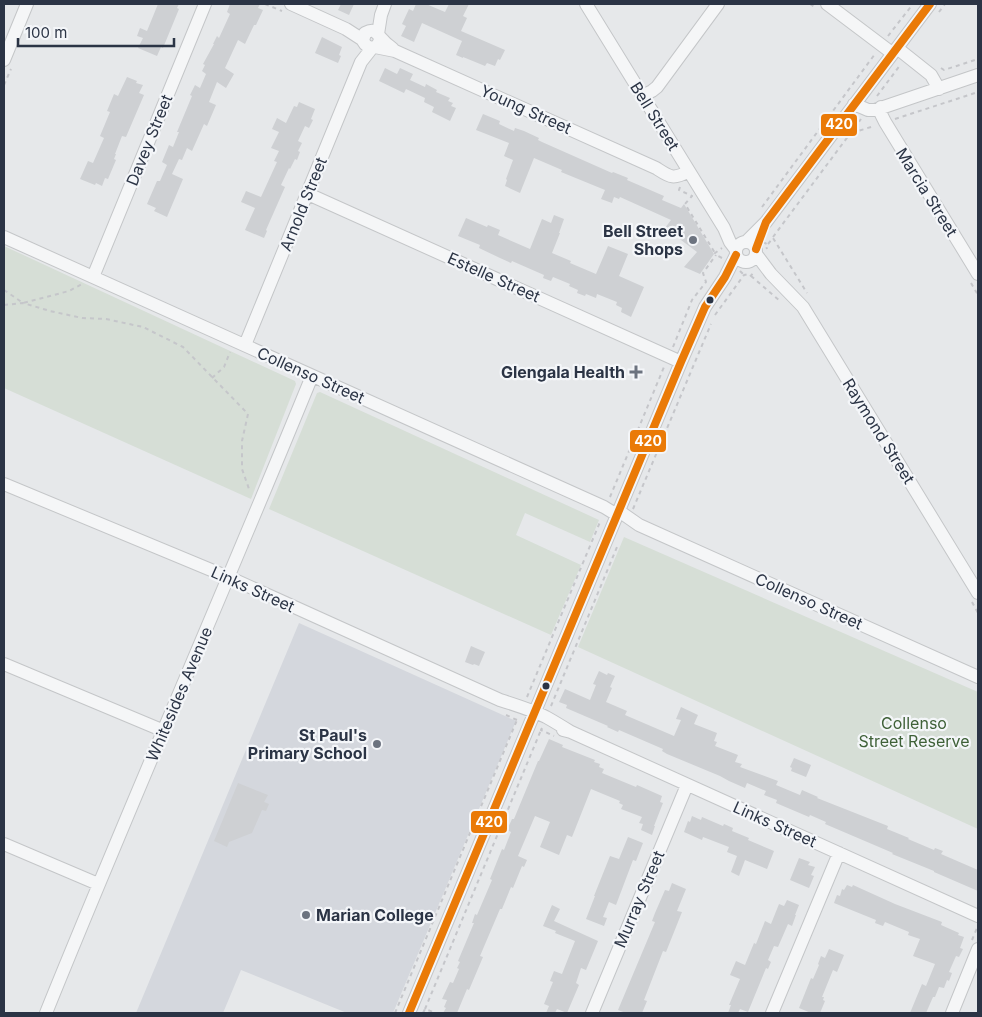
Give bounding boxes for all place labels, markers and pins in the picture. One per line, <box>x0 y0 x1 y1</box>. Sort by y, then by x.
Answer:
place label: Bell Street Shops <box>603 221 683 259</box>
marker: Bell Street Shops <box>687 234 699 246</box>
unlabelled marker <box>705 295 715 305</box>
place label: Glengala Health <box>501 362 625 382</box>
marker: Glengala Health <box>629 365 643 379</box>
unlabelled marker <box>541 681 551 691</box>
place label: St Paul's Primary School <box>248 725 367 763</box>
marker: St Paul's Primary School <box>371 738 383 750</box>
place label: Marian College <box>316 905 434 925</box>
marker: Marian College <box>300 909 312 921</box>

